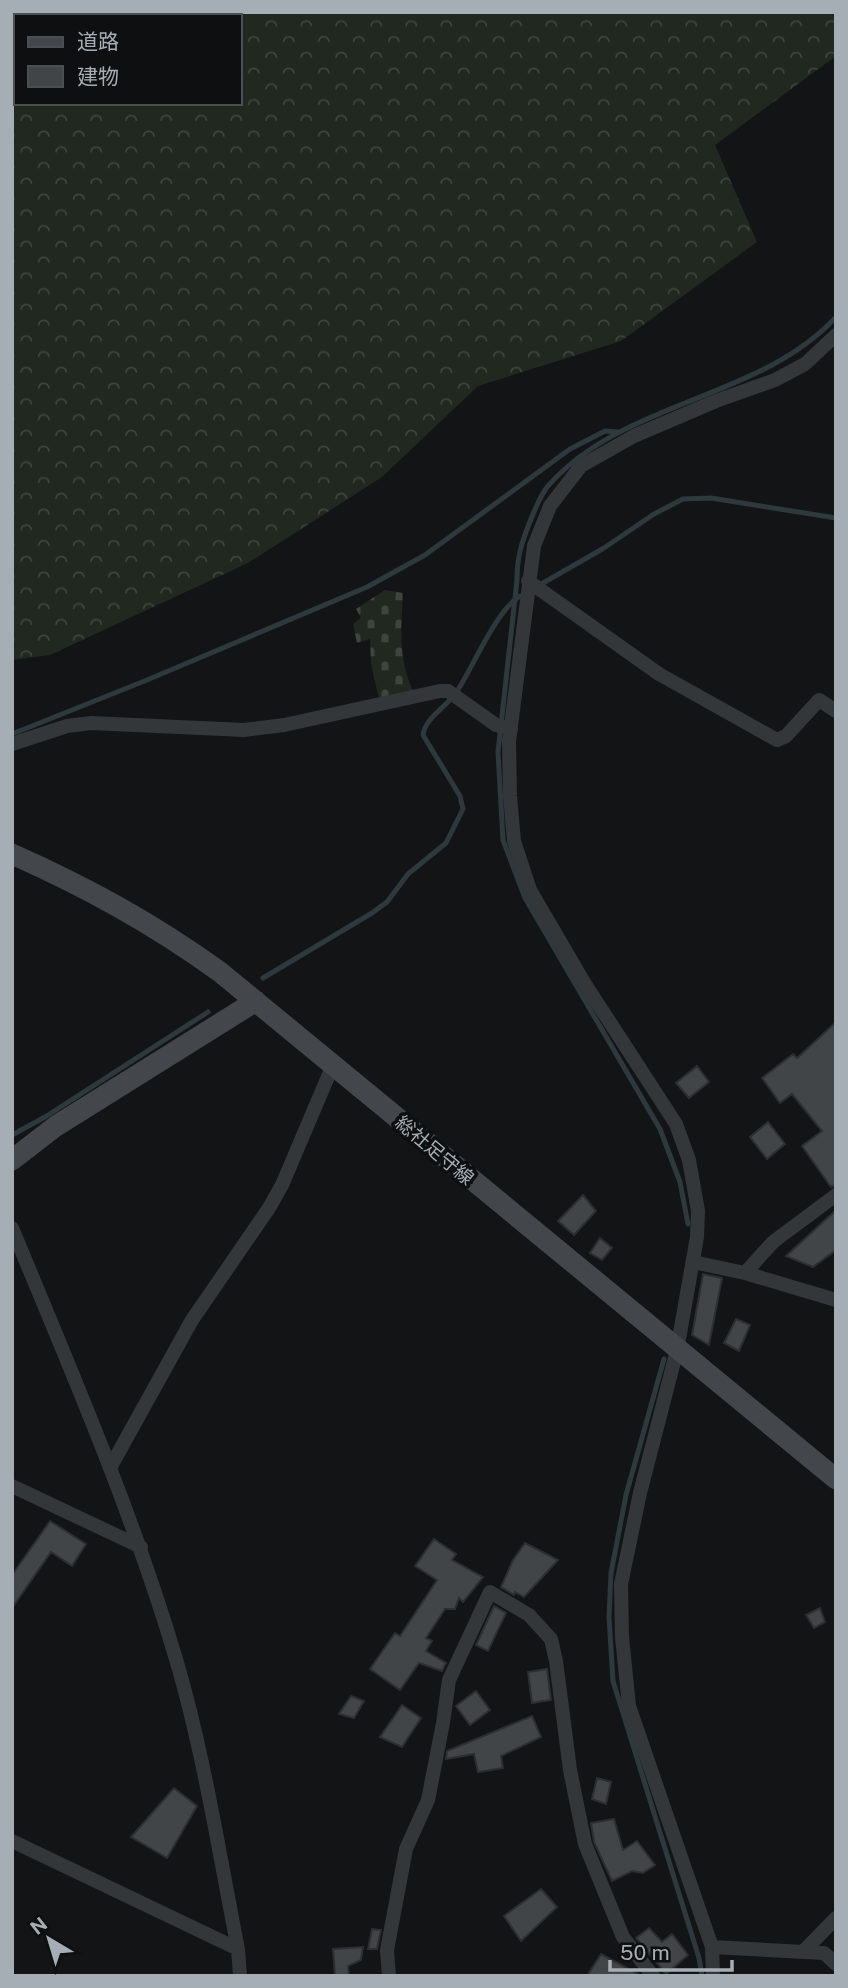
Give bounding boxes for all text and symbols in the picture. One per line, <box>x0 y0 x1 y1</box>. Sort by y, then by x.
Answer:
legend <box>14 14 242 105</box>
text: 道路 <box>77 29 119 54</box>
text: 建物 <box>77 64 119 89</box>
street label: 総社足守線 <box>392 1111 478 1189</box>
north arrow <box>14 1904 84 1974</box>
text: N <box>26 1912 51 1939</box>
scale bar <box>610 1928 732 1972</box>
text: 50 m <box>620 1940 670 1965</box>

